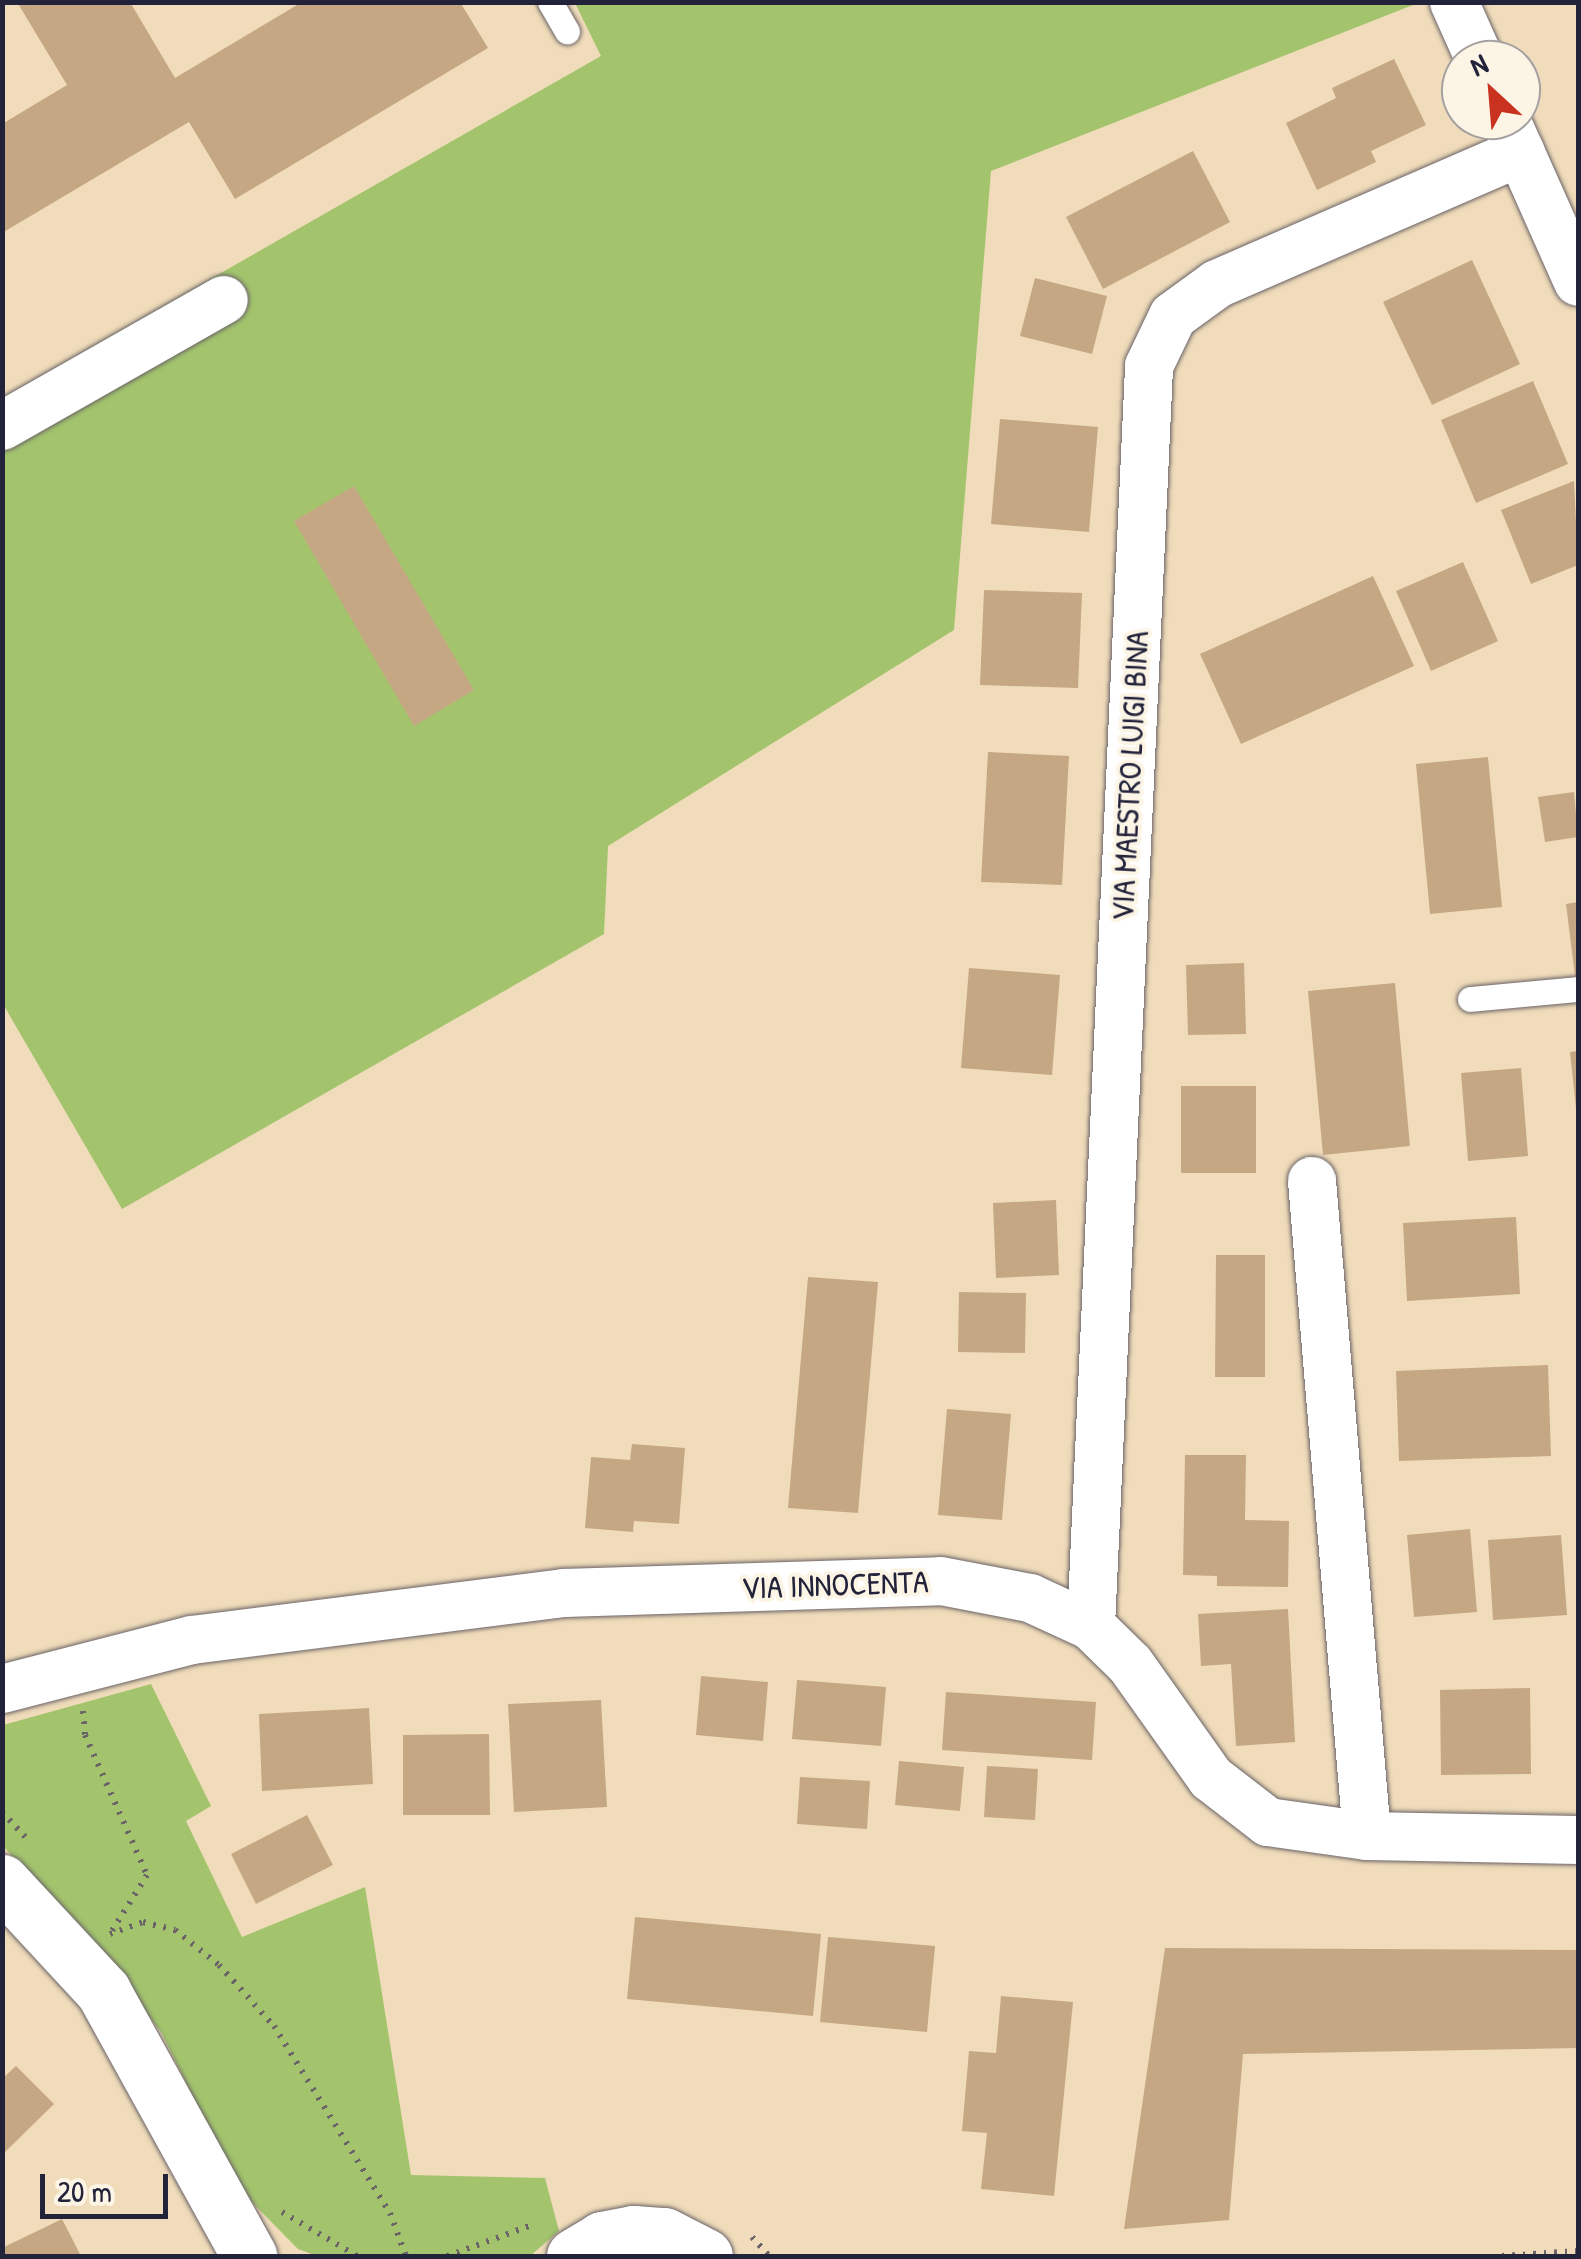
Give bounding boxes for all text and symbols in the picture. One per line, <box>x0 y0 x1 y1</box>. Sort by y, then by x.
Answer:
north arrow <box>1441 40 1541 140</box>
text: N <box>1464 44 1494 85</box>
street label: VIA MAESTRO LUIGI BINA <box>1103 630 1157 922</box>
street label: VIA INNOCENTA <box>741 1563 929 1607</box>
scale bar <box>45 2154 172 2216</box>
text: 20 m <box>57 2171 112 2211</box>

